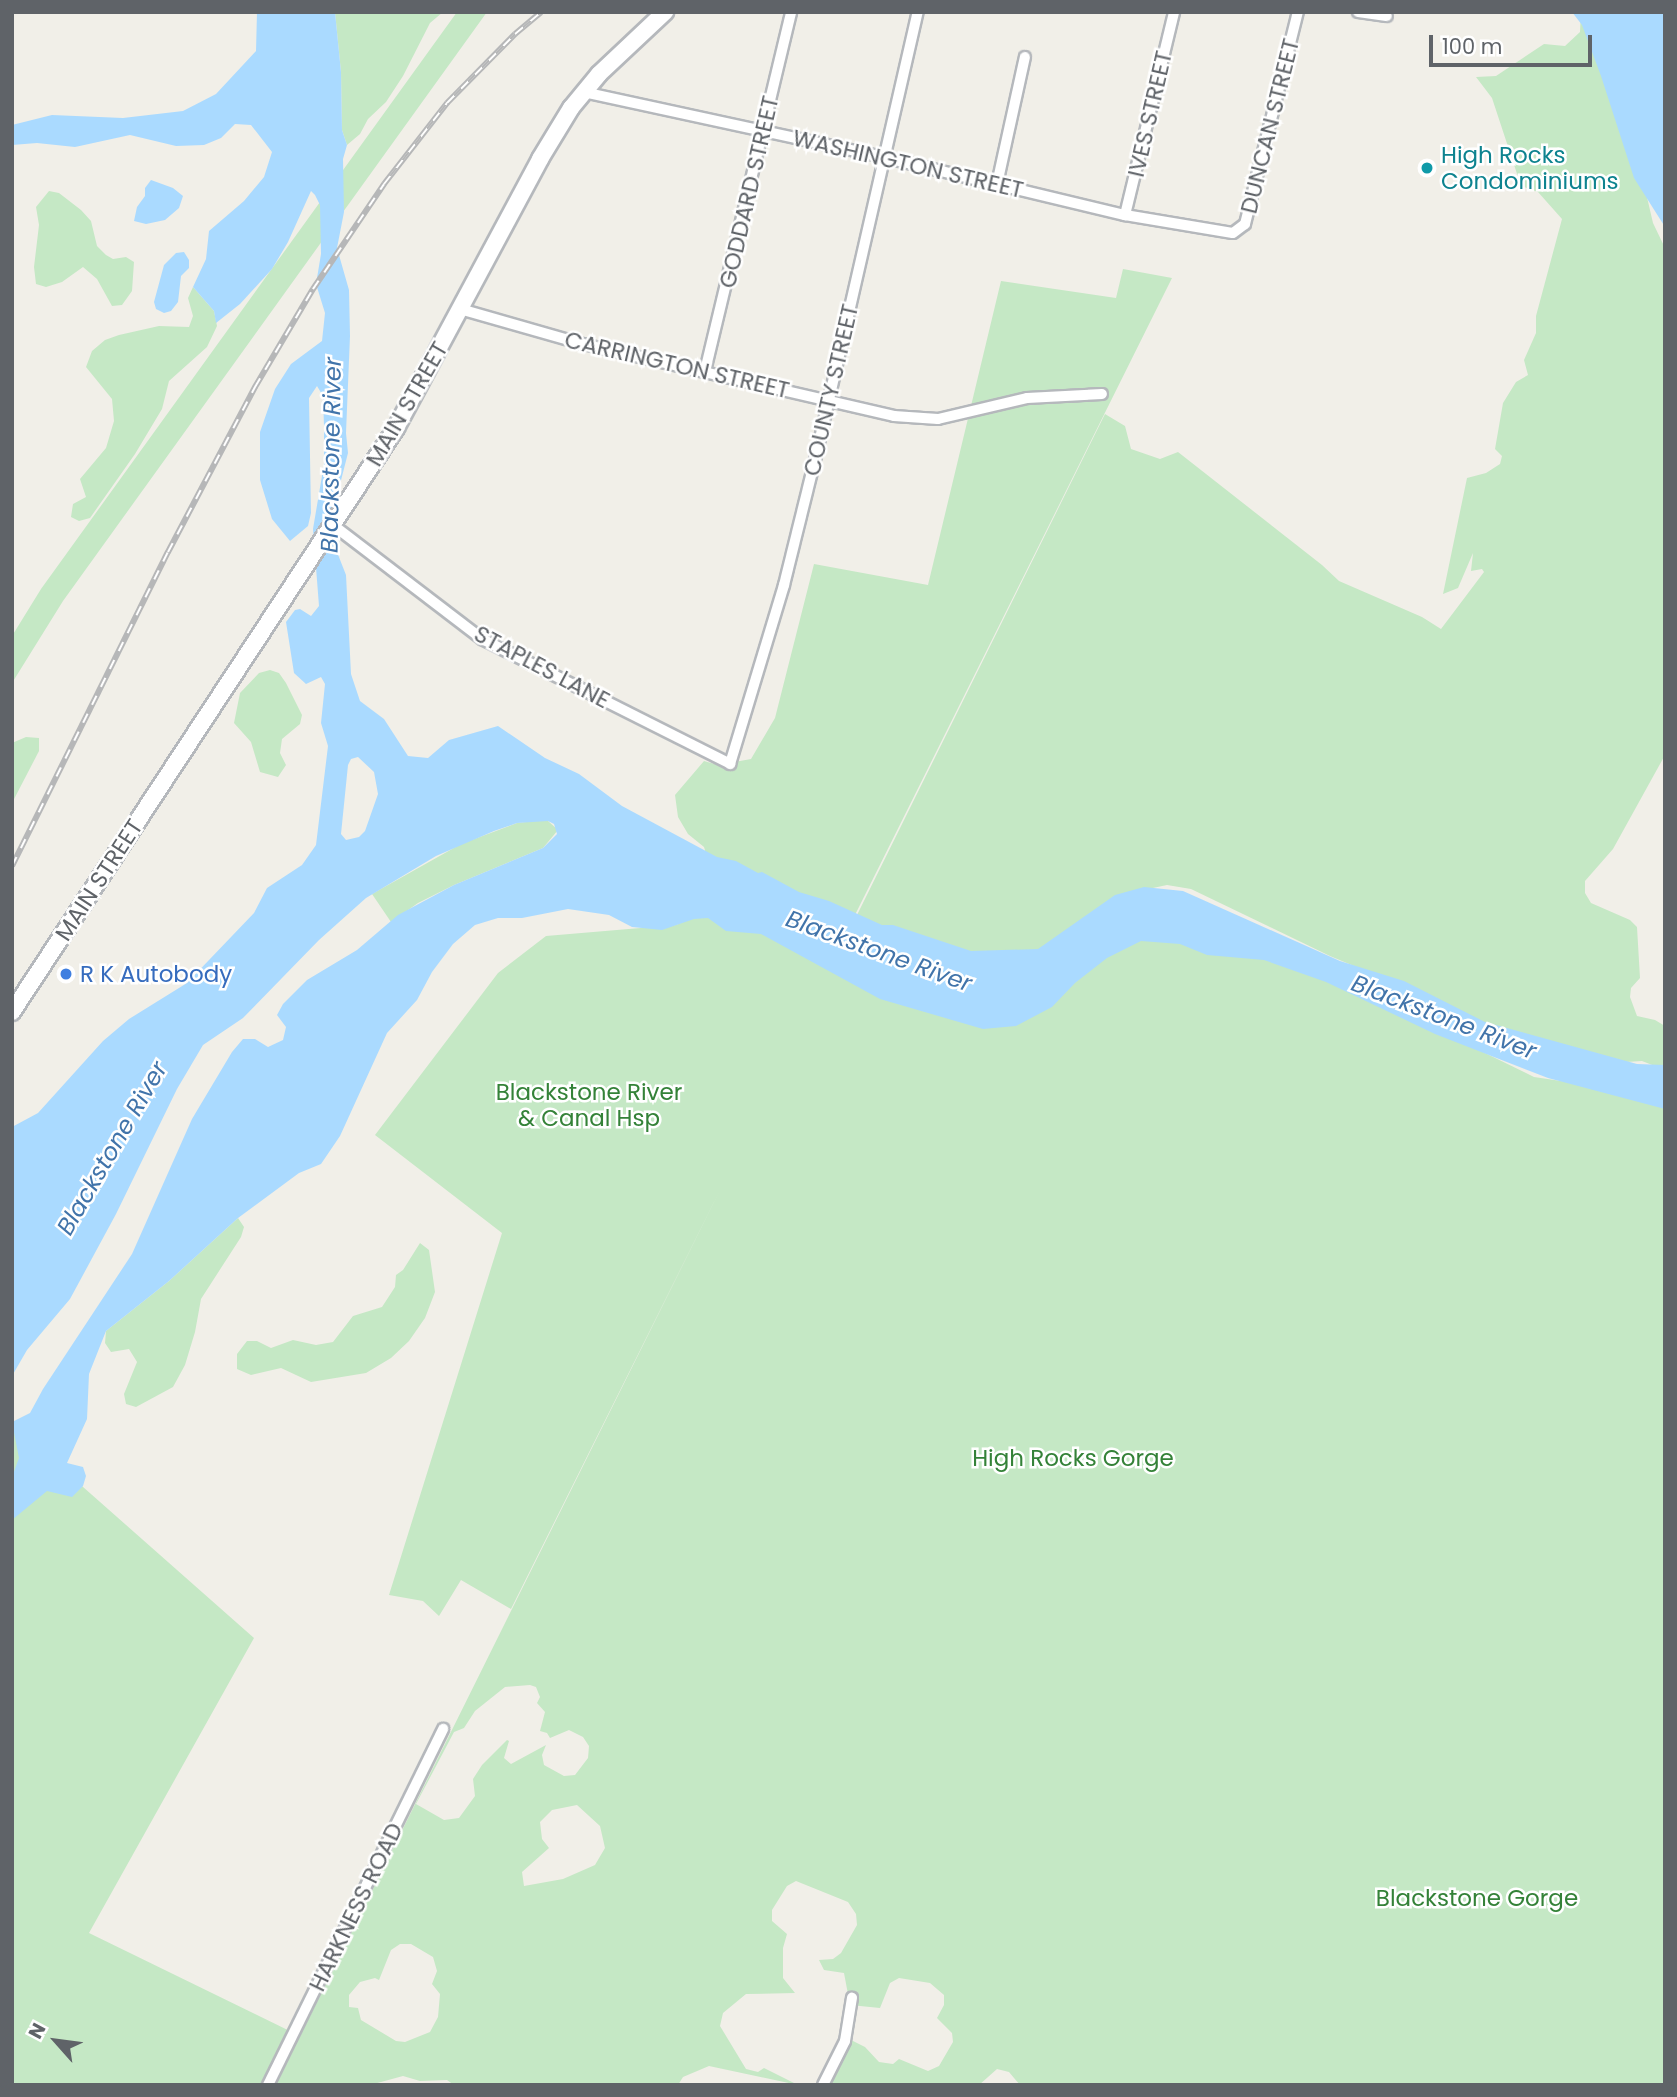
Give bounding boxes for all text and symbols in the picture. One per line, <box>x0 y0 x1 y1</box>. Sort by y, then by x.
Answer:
scale bar <box>1432 21 1595 65</box>
text: 100 m <box>1442 32 1502 61</box>
street label: DUNCAN STREET <box>1235 36 1305 216</box>
street label: IVES STREET <box>1122 48 1178 180</box>
street label: GODDARD STREET <box>713 93 785 291</box>
street label: WASHINGTON STREET <box>790 124 1026 204</box>
place label: High Rocks Condominiums <box>1441 141 1619 195</box>
marker: High Rocks Condominiums <box>1419 160 1435 176</box>
street label: COUNTY STREET <box>798 301 864 479</box>
street label: CARRINGTON STREET <box>562 326 792 404</box>
street label: MAIN STREET <box>360 337 454 471</box>
water label: Blackstone River <box>315 357 347 553</box>
street label: STAPLES LANE <box>470 620 614 714</box>
street label: MAIN STREET <box>50 814 148 946</box>
water label: Blackstone River <box>782 904 976 998</box>
place label: R K Autobody <box>80 960 232 988</box>
marker: R K Autobody <box>58 966 74 982</box>
water label: Blackstone River <box>1348 969 1540 1065</box>
water label: Blackstone River <box>51 1056 173 1240</box>
park label: Blackstone River & Canal Hsp <box>496 1078 682 1132</box>
park label: High Rocks Gorge <box>972 1444 1174 1472</box>
street label: HARKNESS ROAD <box>303 1818 409 1996</box>
park label: Blackstone Gorge <box>1376 1884 1578 1912</box>
north arrow <box>21 2006 91 2076</box>
text: N <box>22 2018 52 2044</box>

